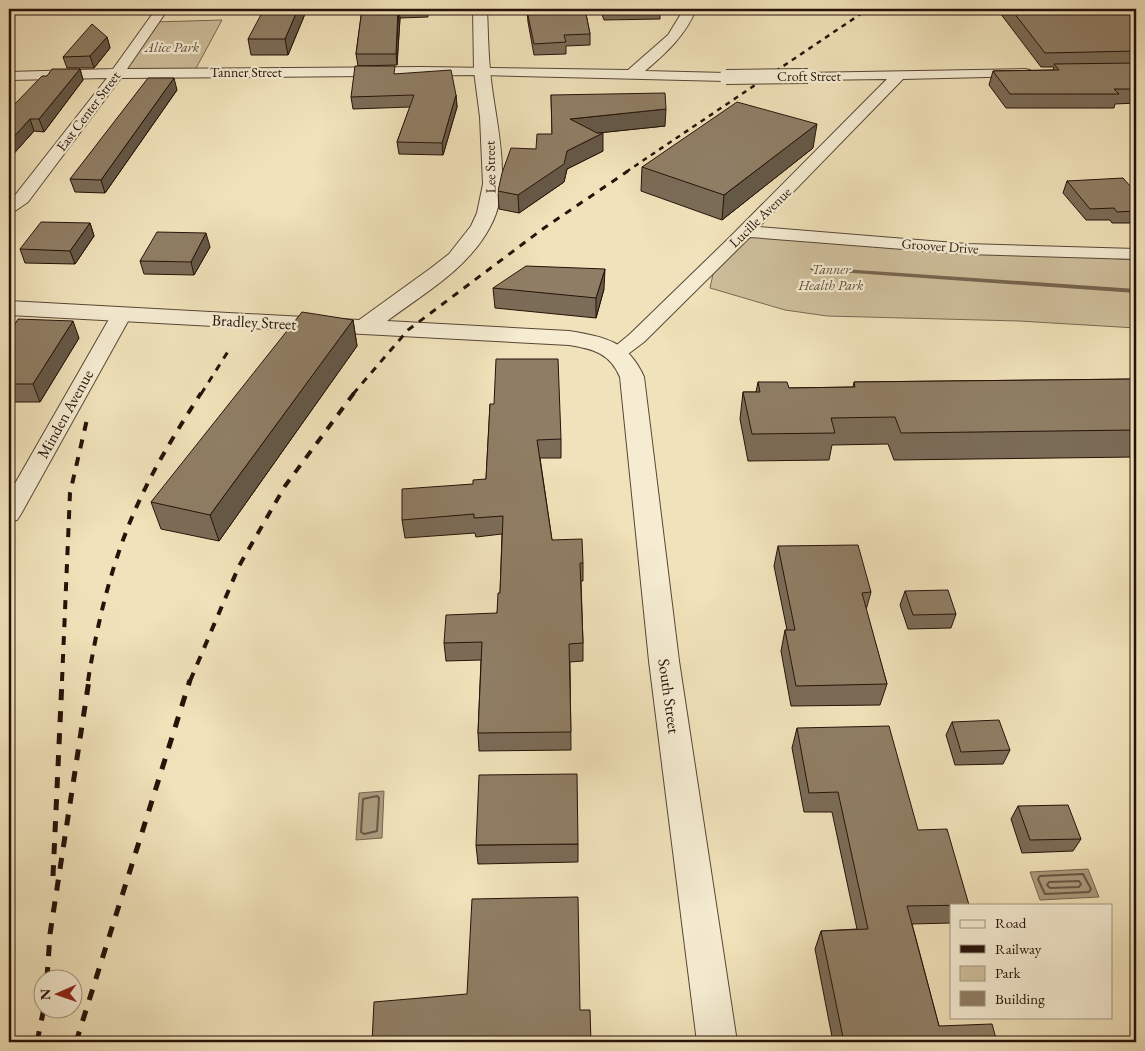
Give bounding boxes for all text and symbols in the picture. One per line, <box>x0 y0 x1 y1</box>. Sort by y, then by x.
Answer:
park label: Alice Park <box>144 38 200 56</box>
street label: Tanner Street <box>210 63 283 81</box>
street label: East Center Street <box>52 67 124 155</box>
street label: Croft Street <box>777 67 842 85</box>
street label: Lee Street <box>481 140 499 193</box>
street label: Lucille Avenue <box>725 182 795 251</box>
street label: Groover Drive <box>901 234 980 258</box>
park label: Tanner Health Park <box>798 260 864 294</box>
street label: Bradley Street <box>211 309 297 335</box>
street label: Minden Avenue <box>32 366 98 462</box>
street label: South Street <box>653 657 685 735</box>
legend <box>950 904 1112 1018</box>
text: Road <box>995 913 1027 932</box>
text: Railway <box>995 939 1042 958</box>
text: Park <box>995 963 1022 982</box>
north arrow <box>32 968 82 1018</box>
text: N <box>36 988 54 1000</box>
text: Building <box>995 989 1045 1008</box>

